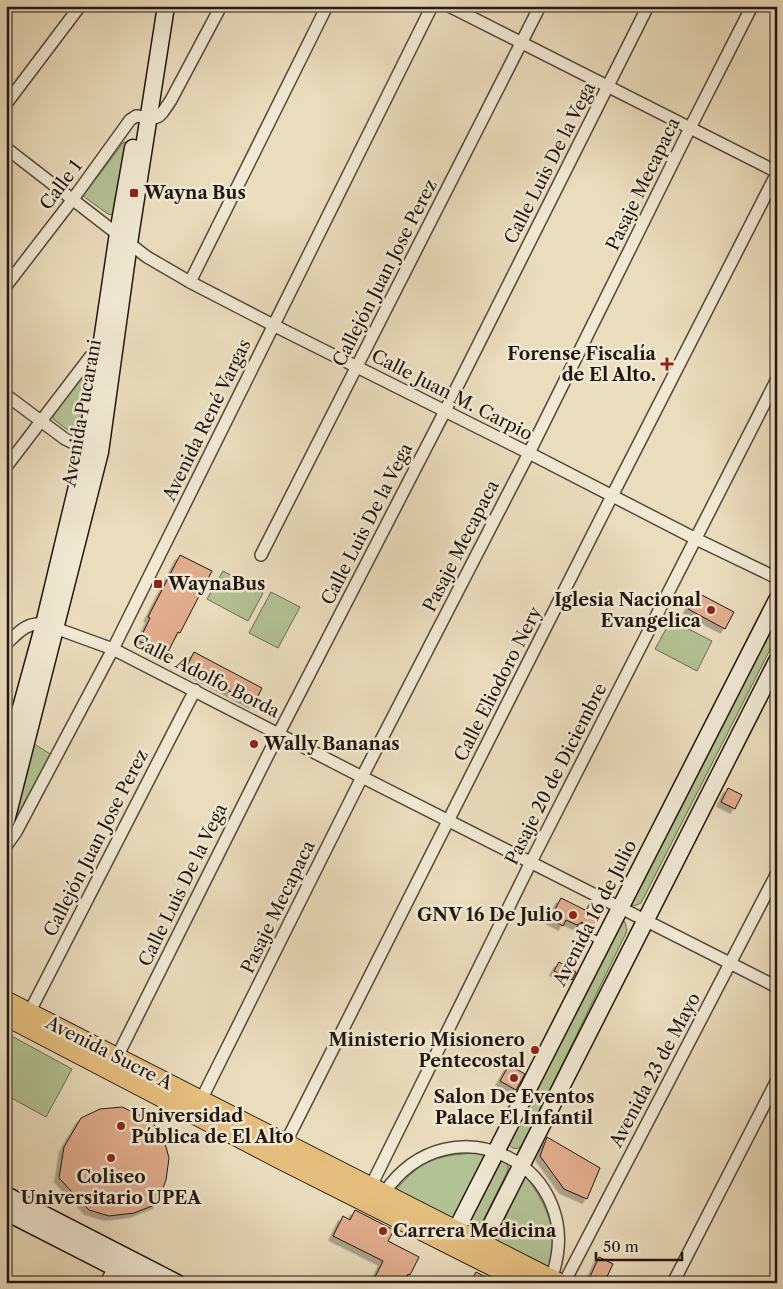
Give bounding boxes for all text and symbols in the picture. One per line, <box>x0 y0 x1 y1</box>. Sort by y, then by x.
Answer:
street label: Calle Luis De la Vega <box>500 78 601 248</box>
street label: Pasaje Mecapaca <box>601 114 685 254</box>
street label: Calle 1 <box>35 155 87 214</box>
street label: Callejón Juan Jose Perez <box>328 176 442 370</box>
place label: Wayna Bus <box>143 182 246 204</box>
marker: Wayna Bus <box>128 187 140 199</box>
street label: Avenida René Vargas <box>158 336 256 505</box>
street label: Avenida Pucarani <box>58 337 106 489</box>
place label: Forense Fiscalía de El Alto. <box>507 343 657 386</box>
street label: Calle Juan M. Carpio <box>368 345 536 445</box>
marker: Forense Fiscalía de El Alto. <box>660 357 674 371</box>
street label: Calle Luis De la Vega <box>317 439 418 609</box>
street label: Pasaje Mecapaca <box>418 476 504 615</box>
place label: WaynaBus <box>167 573 265 595</box>
marker: WaynaBus <box>152 578 164 590</box>
place label: Iglesia Nacional Evangelica <box>554 589 702 632</box>
street label: Calle Eliodoro Nery <box>449 602 547 765</box>
marker: Iglesia Nacional Evangelica <box>705 604 717 616</box>
street label: Calle Adolfo Borda <box>129 629 284 723</box>
street label: Pasaje 20 de Diciembre <box>501 679 611 869</box>
place label: Wally Bananas <box>263 733 400 755</box>
marker: Wally Bananas <box>248 738 260 750</box>
street label: Callejón Juan Jose Perez <box>39 746 153 940</box>
street label: Calle Luis De la Vega <box>134 799 232 970</box>
street label: Avenida 16 de Julio <box>548 836 641 991</box>
street label: Pasaje Mecapaca <box>236 837 320 977</box>
place label: GNV 16 De Julio <box>417 904 563 926</box>
marker: GNV 16 De Julio <box>567 909 579 921</box>
street label: Avenida 23 de Mayo <box>604 989 705 1152</box>
street label: Avenida Sucre A <box>41 1011 177 1095</box>
place label: Ministerio Misionero Pentecostal <box>328 1029 525 1072</box>
marker: Ministerio Misionero Pentecostal <box>529 1044 541 1056</box>
marker: Salon De Eventos Palace El Infantil <box>508 1072 520 1084</box>
place label: Salon De Eventos Palace El Infantil <box>433 1086 595 1129</box>
place label: Universidad Pública de El Alto <box>131 1105 294 1148</box>
marker: Universidad Pública de El Alto <box>115 1120 127 1132</box>
marker: Coliseo Universitario UPEA <box>105 1152 117 1164</box>
place label: Coliseo Universitario UPEA <box>21 1166 202 1209</box>
place label: Carrera Medicina <box>393 1220 557 1242</box>
marker: Carrera Medicina <box>377 1225 389 1237</box>
scale bar <box>596 1229 682 1261</box>
text: 50 m <box>603 1237 639 1256</box>

